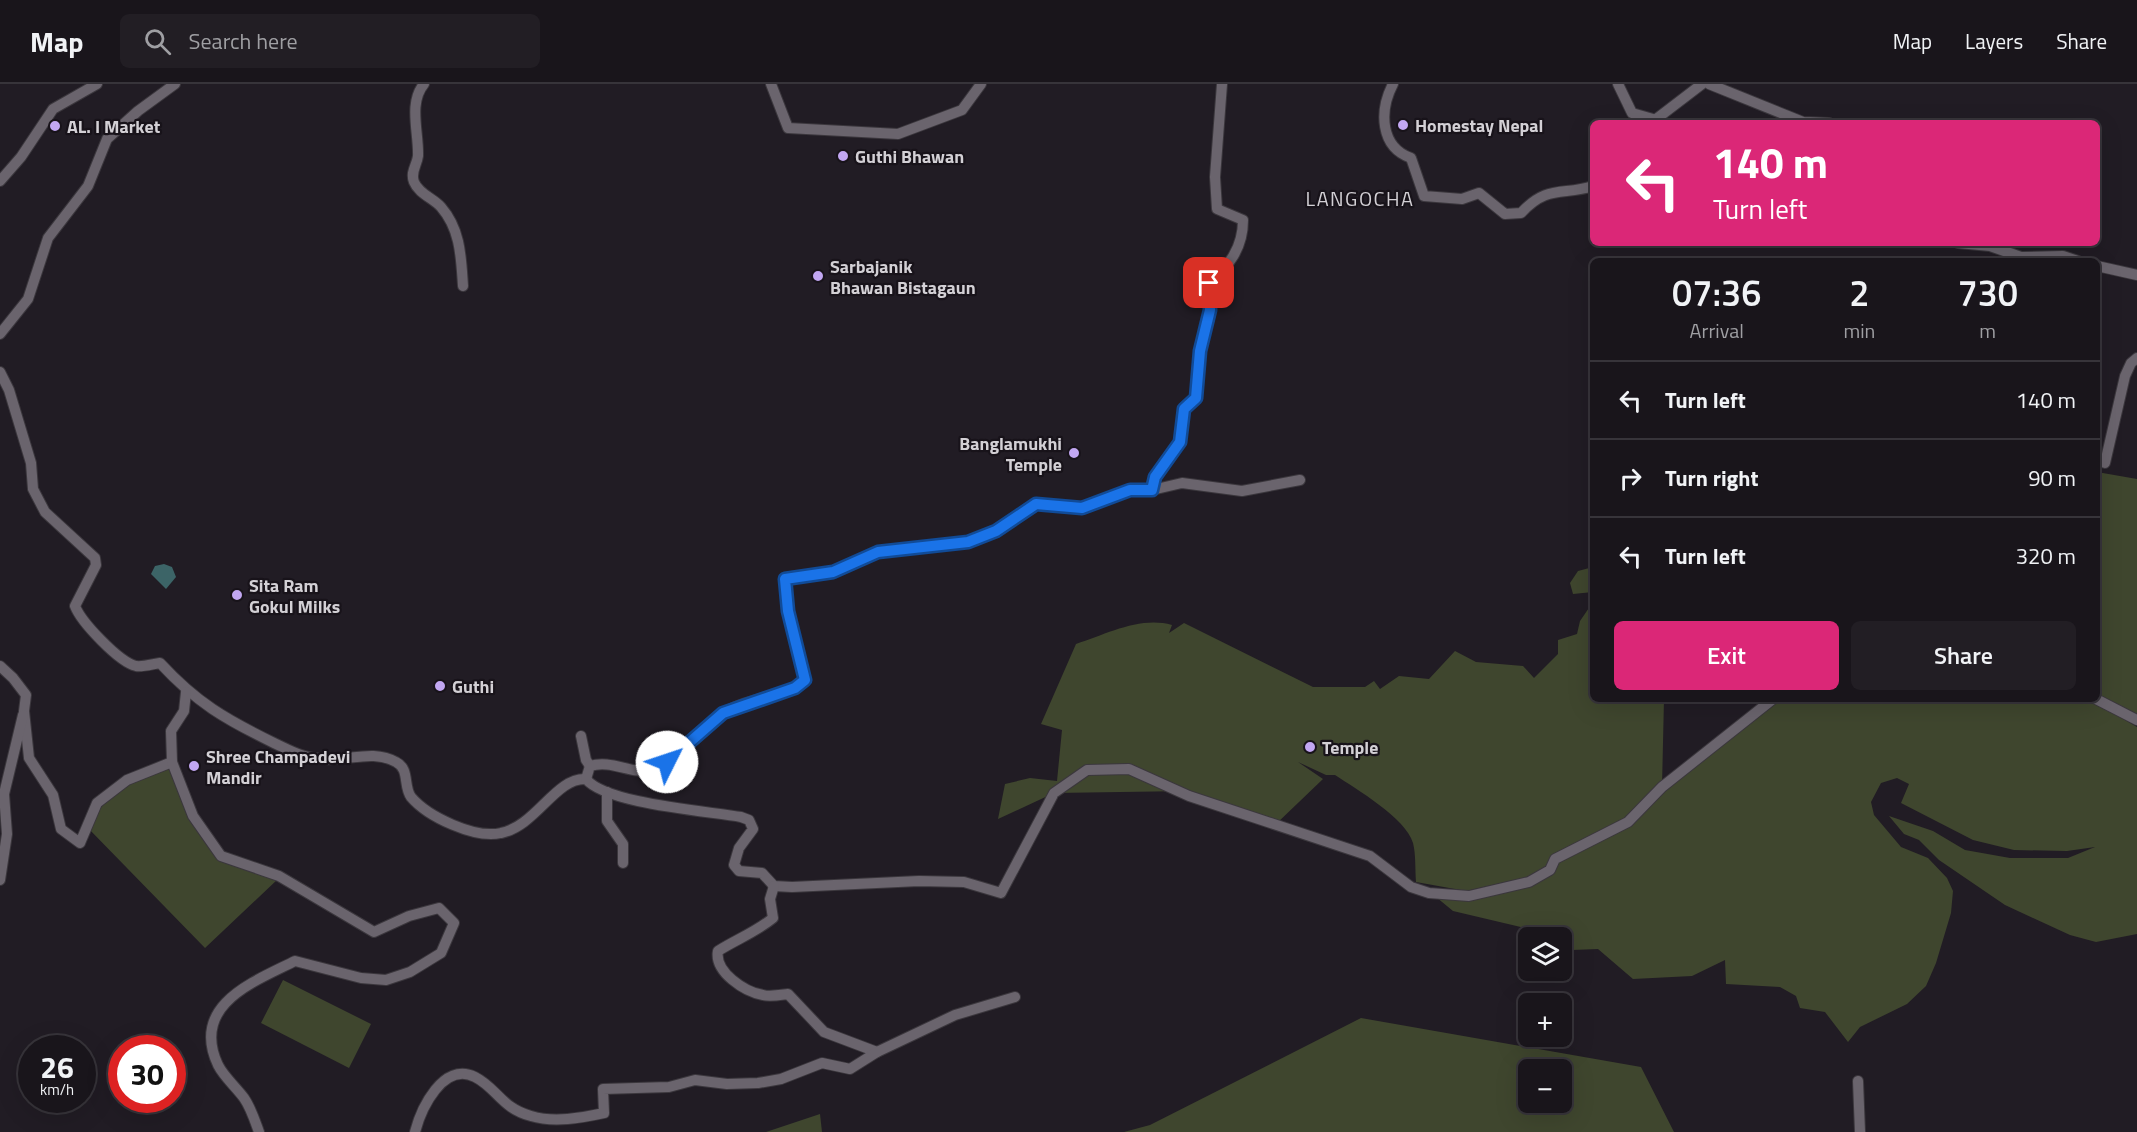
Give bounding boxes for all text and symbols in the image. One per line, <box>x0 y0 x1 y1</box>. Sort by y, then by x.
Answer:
search box <box>120 14 540 68</box>
text: Map <box>30 20 84 63</box>
text: Search here <box>189 24 298 58</box>
icon: search <box>141 25 174 58</box>
text: Map <box>1893 25 1932 57</box>
text: Layers <box>1965 25 2023 57</box>
text: Share <box>2056 25 2107 57</box>
place label: Homestay Nepal <box>1415 112 1543 139</box>
place label: AL. I Market <box>67 113 161 140</box>
marker: Homestay Nepal <box>1396 118 1410 132</box>
marker: AL. I Market <box>48 119 62 133</box>
text: 140 m <box>1713 130 1828 194</box>
place label: Guthi Bhawan <box>855 143 964 170</box>
icon: left <box>1614 144 1692 222</box>
marker: Guthi Bhawan <box>836 149 850 163</box>
district label: LANGOCHA <box>1306 183 1414 214</box>
text: Turn left <box>1713 188 1807 229</box>
place label: Sarbajanik Bhawan Bistagaun <box>830 253 976 301</box>
pin <box>1183 257 1234 308</box>
text: 07:36 <box>1672 265 1761 320</box>
text: 2 <box>1849 265 1869 320</box>
text: 730 <box>1957 265 2018 320</box>
icon: arrive <box>1192 266 1225 299</box>
marker: Sarbajanik Bhawan Bistagaun <box>811 269 825 283</box>
text: Arrival <box>1690 315 1744 346</box>
text: min <box>1843 315 1875 346</box>
text: m <box>1979 315 1996 346</box>
text: Turn left <box>1665 383 1746 417</box>
text: 140 m <box>2016 383 2076 417</box>
icon: left <box>1614 384 1647 417</box>
place label: Banglamukhi Temple <box>959 430 1062 478</box>
marker: Banglamukhi Temple <box>1067 446 1081 460</box>
text: Turn right <box>1665 461 1759 495</box>
text: 90 m <box>2028 461 2076 495</box>
icon: right <box>1614 462 1647 495</box>
text: Turn left <box>1665 539 1746 573</box>
text: 320 m <box>2016 539 2076 573</box>
icon: left <box>1614 540 1647 573</box>
place label: Sita Ram Gokul Milks <box>249 572 340 620</box>
marker: Sita Ram Gokul Milks <box>230 588 244 602</box>
button: Exit <box>1614 621 1839 690</box>
button: Share <box>1851 621 2076 690</box>
place label: Guthi <box>452 673 494 700</box>
marker: Guthi <box>433 679 447 693</box>
position arrow <box>635 730 699 794</box>
place label: Temple <box>1322 734 1378 761</box>
marker: Temple <box>1303 740 1317 754</box>
place label: Shree Champadevi Mandir <box>206 743 350 791</box>
marker: Shree Champadevi Mandir <box>187 759 201 773</box>
map controls <box>1518 927 1572 1113</box>
button: layers <box>1518 927 1572 981</box>
button: + <box>1518 993 1572 1047</box>
speed limit sign: 30 <box>108 1035 186 1113</box>
text: 26 <box>40 1044 74 1090</box>
button: − <box>1518 1059 1572 1113</box>
text: km/h <box>40 1078 74 1101</box>

